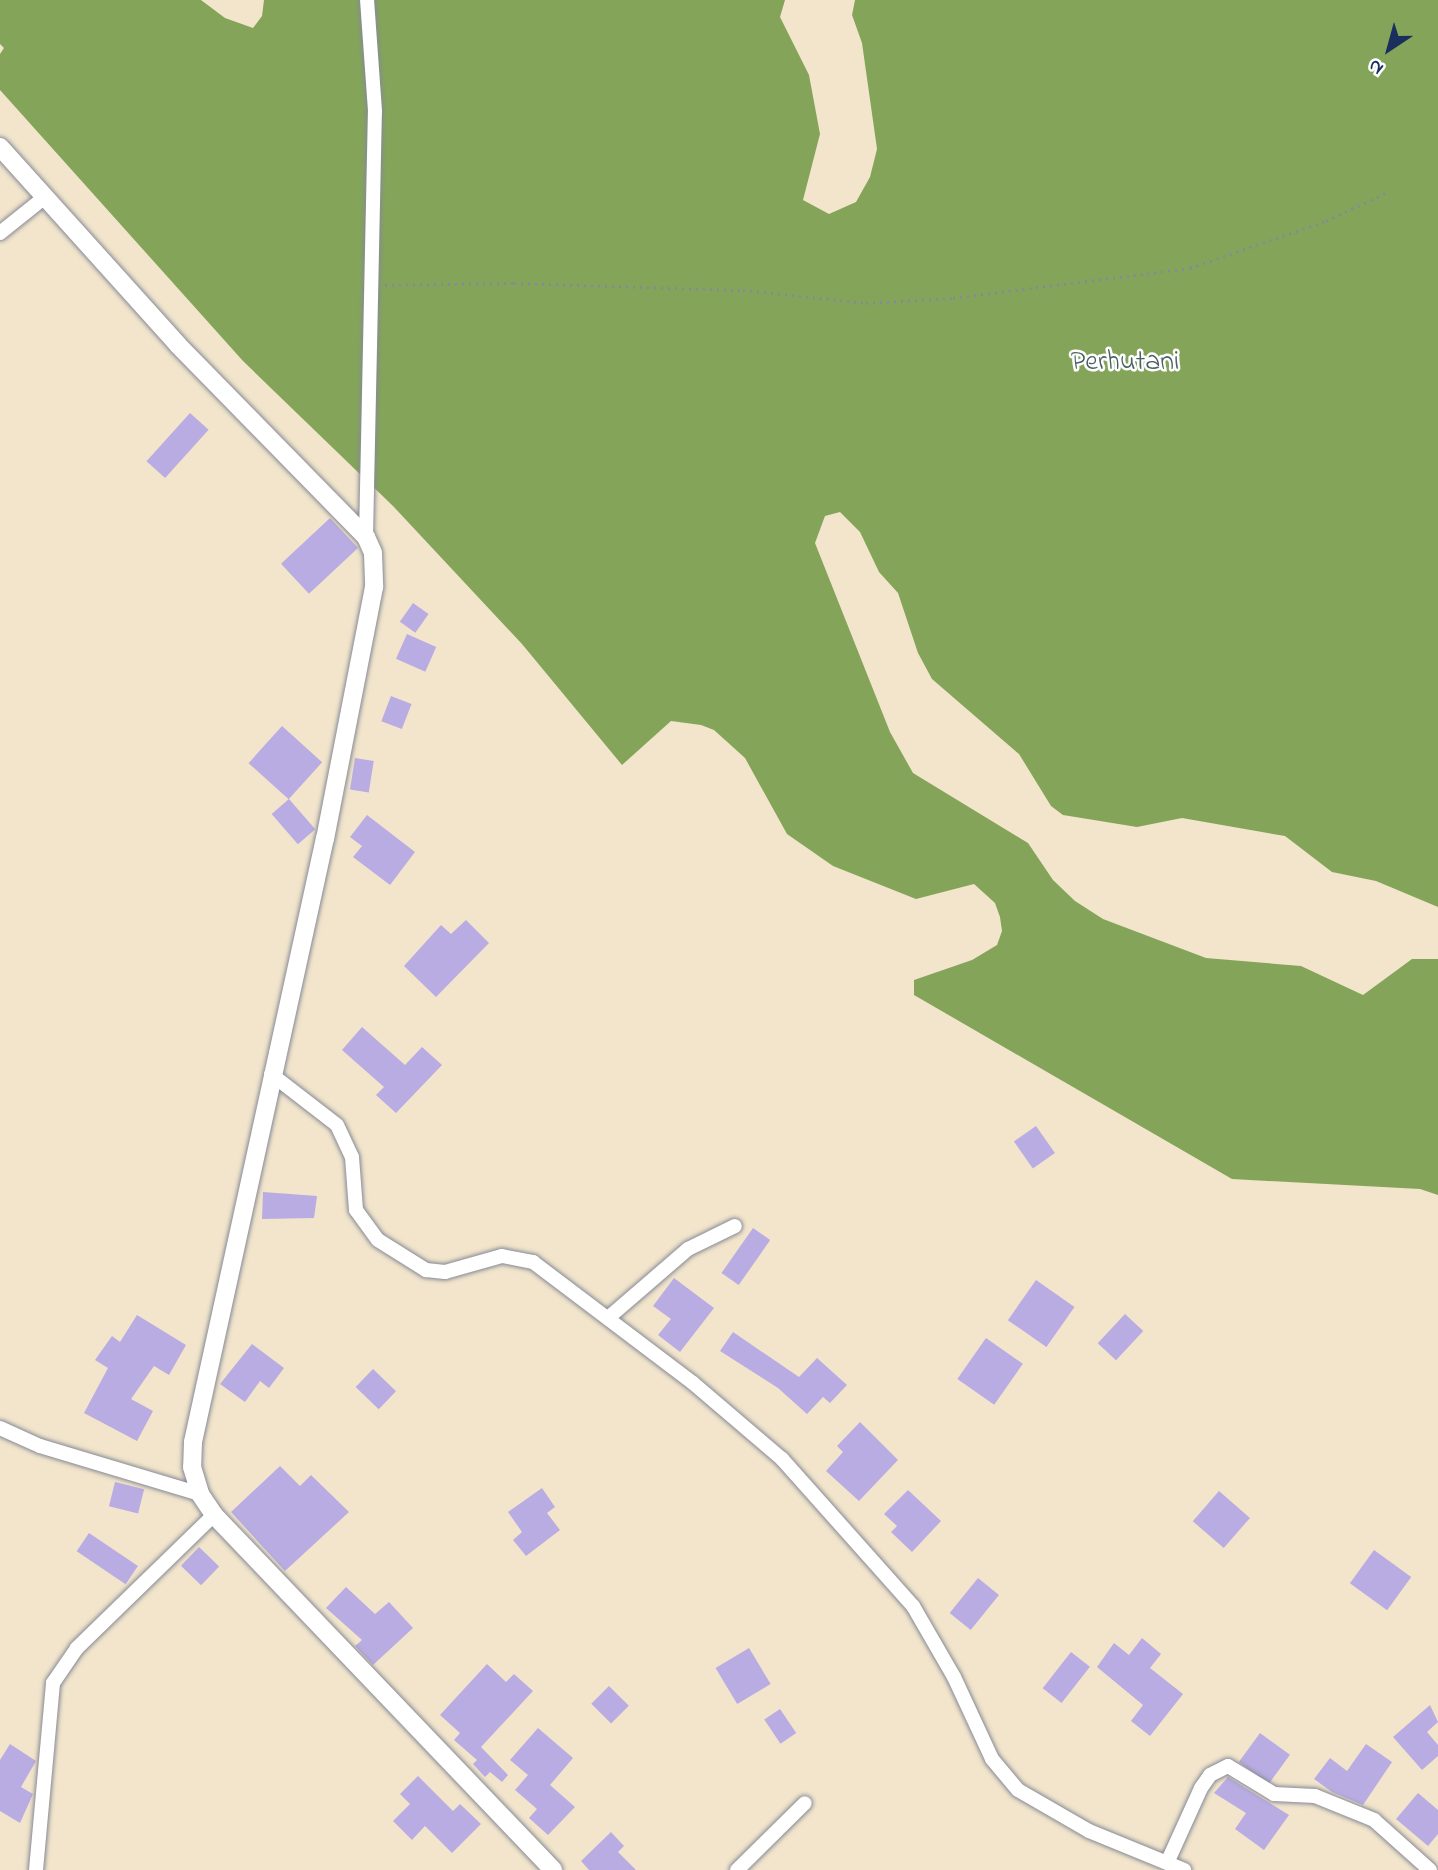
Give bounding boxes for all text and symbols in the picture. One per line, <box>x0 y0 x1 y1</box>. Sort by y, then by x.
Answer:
north arrow <box>1354 14 1424 84</box>
text: N <box>1363 52 1389 81</box>
park label: Perhutani <box>1071 346 1179 380</box>

